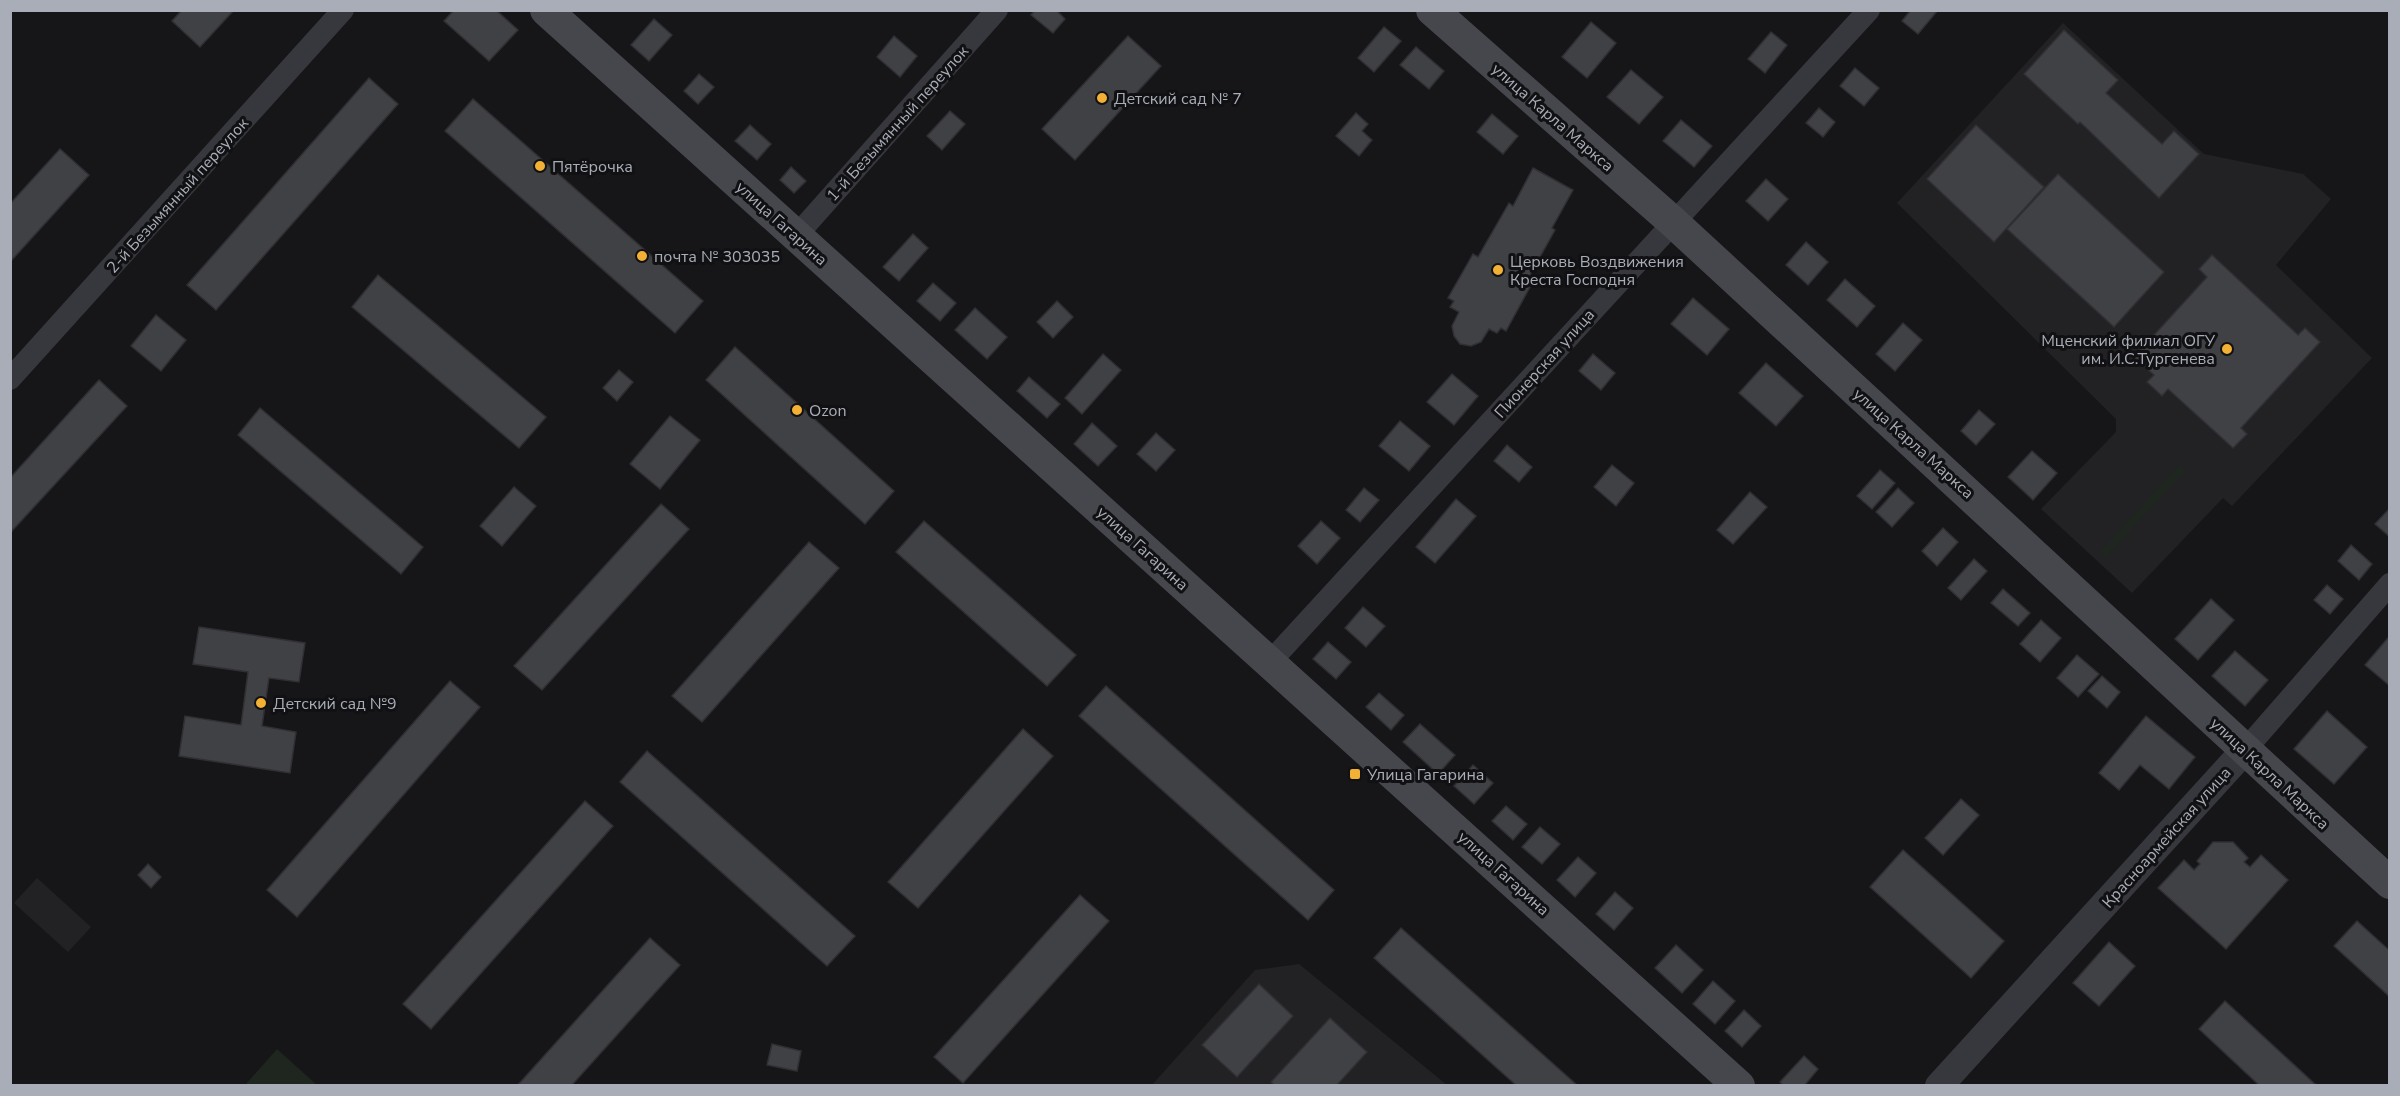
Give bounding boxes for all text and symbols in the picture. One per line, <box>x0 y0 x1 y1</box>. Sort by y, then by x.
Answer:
street label: 1-й Безымянный переулок <box>822 41 974 206</box>
street label: улица Карла Маркса <box>1487 59 1618 177</box>
place label: Детский сад № 7 <box>1114 88 1242 110</box>
marker: Детский сад № 7 <box>1095 91 1109 105</box>
street label: 2-й Безымянный переулок <box>102 113 254 278</box>
place label: Пятёрочка <box>552 156 633 178</box>
marker: Пятёрочка <box>533 159 547 173</box>
street label: улица Гагарина <box>731 177 832 271</box>
place label: почта № 303035 <box>654 246 780 268</box>
marker: почта № 303035 <box>635 249 649 263</box>
place label: Церковь Воздвижения Креста Господня <box>1510 251 1684 291</box>
marker: Церковь Воздвижения Креста Господня <box>1491 263 1505 277</box>
street label: Пионерская улица <box>1490 304 1600 423</box>
place label: Мценский филиал ОГУ им. И.С.Тургенева <box>2041 330 2216 370</box>
marker: Мценский филиал ОГУ им. И.С.Тургенева <box>2220 342 2234 356</box>
street label: улица Карла Маркса <box>1848 384 1978 504</box>
place label: Ozon <box>809 400 847 422</box>
marker: Ozon <box>790 403 804 417</box>
street label: улица Гагарина <box>1092 502 1193 596</box>
place label: Детский сад №9 <box>273 693 397 715</box>
marker: Детский сад №9 <box>254 696 268 710</box>
street label: улица Карла Маркса <box>2205 713 2334 835</box>
street label: Красноармейская улица <box>2097 762 2236 913</box>
place label: Улица Гагарина <box>1366 764 1484 786</box>
marker: Улица Гагарина <box>1348 767 1362 781</box>
street label: улица Гагарина <box>1453 827 1554 921</box>

